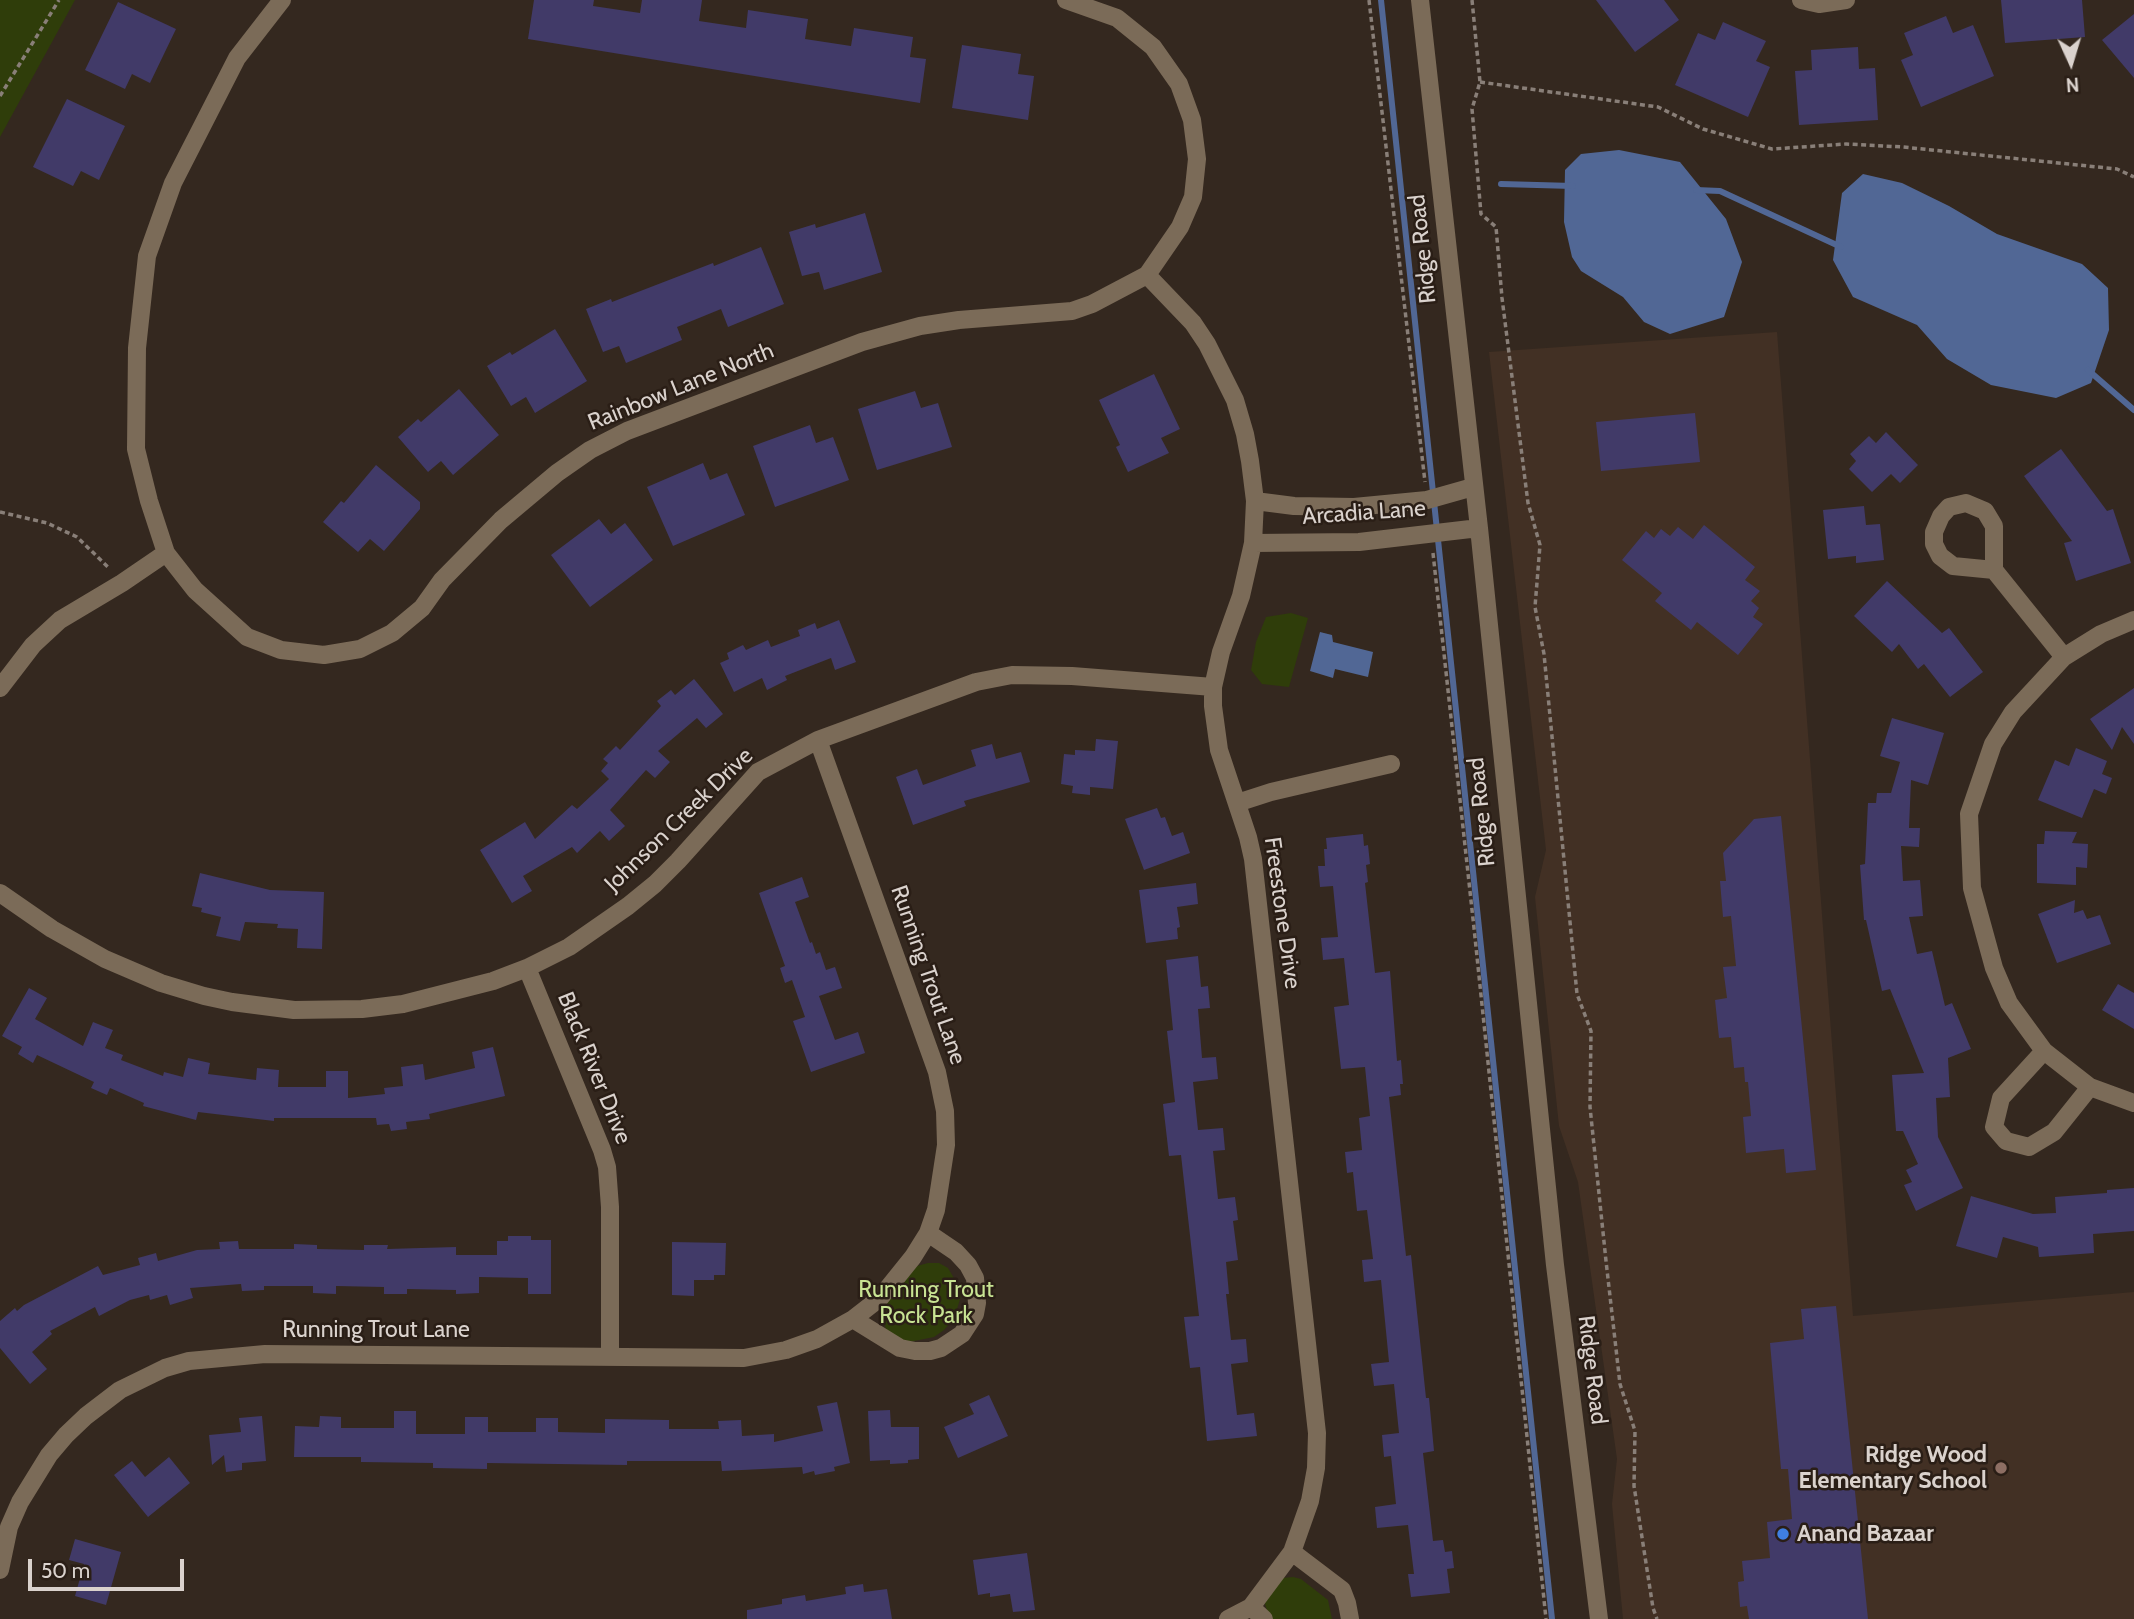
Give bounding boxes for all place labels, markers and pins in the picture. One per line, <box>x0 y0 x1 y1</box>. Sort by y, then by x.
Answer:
place label: Ridge Wood Elementary School <box>1799 1441 1987 1495</box>
marker: Ridge Wood Elementary School <box>1993 1460 2009 1476</box>
place label: Anand Bazaar <box>1797 1520 1934 1548</box>
marker: Anand Bazaar <box>1775 1526 1791 1542</box>

